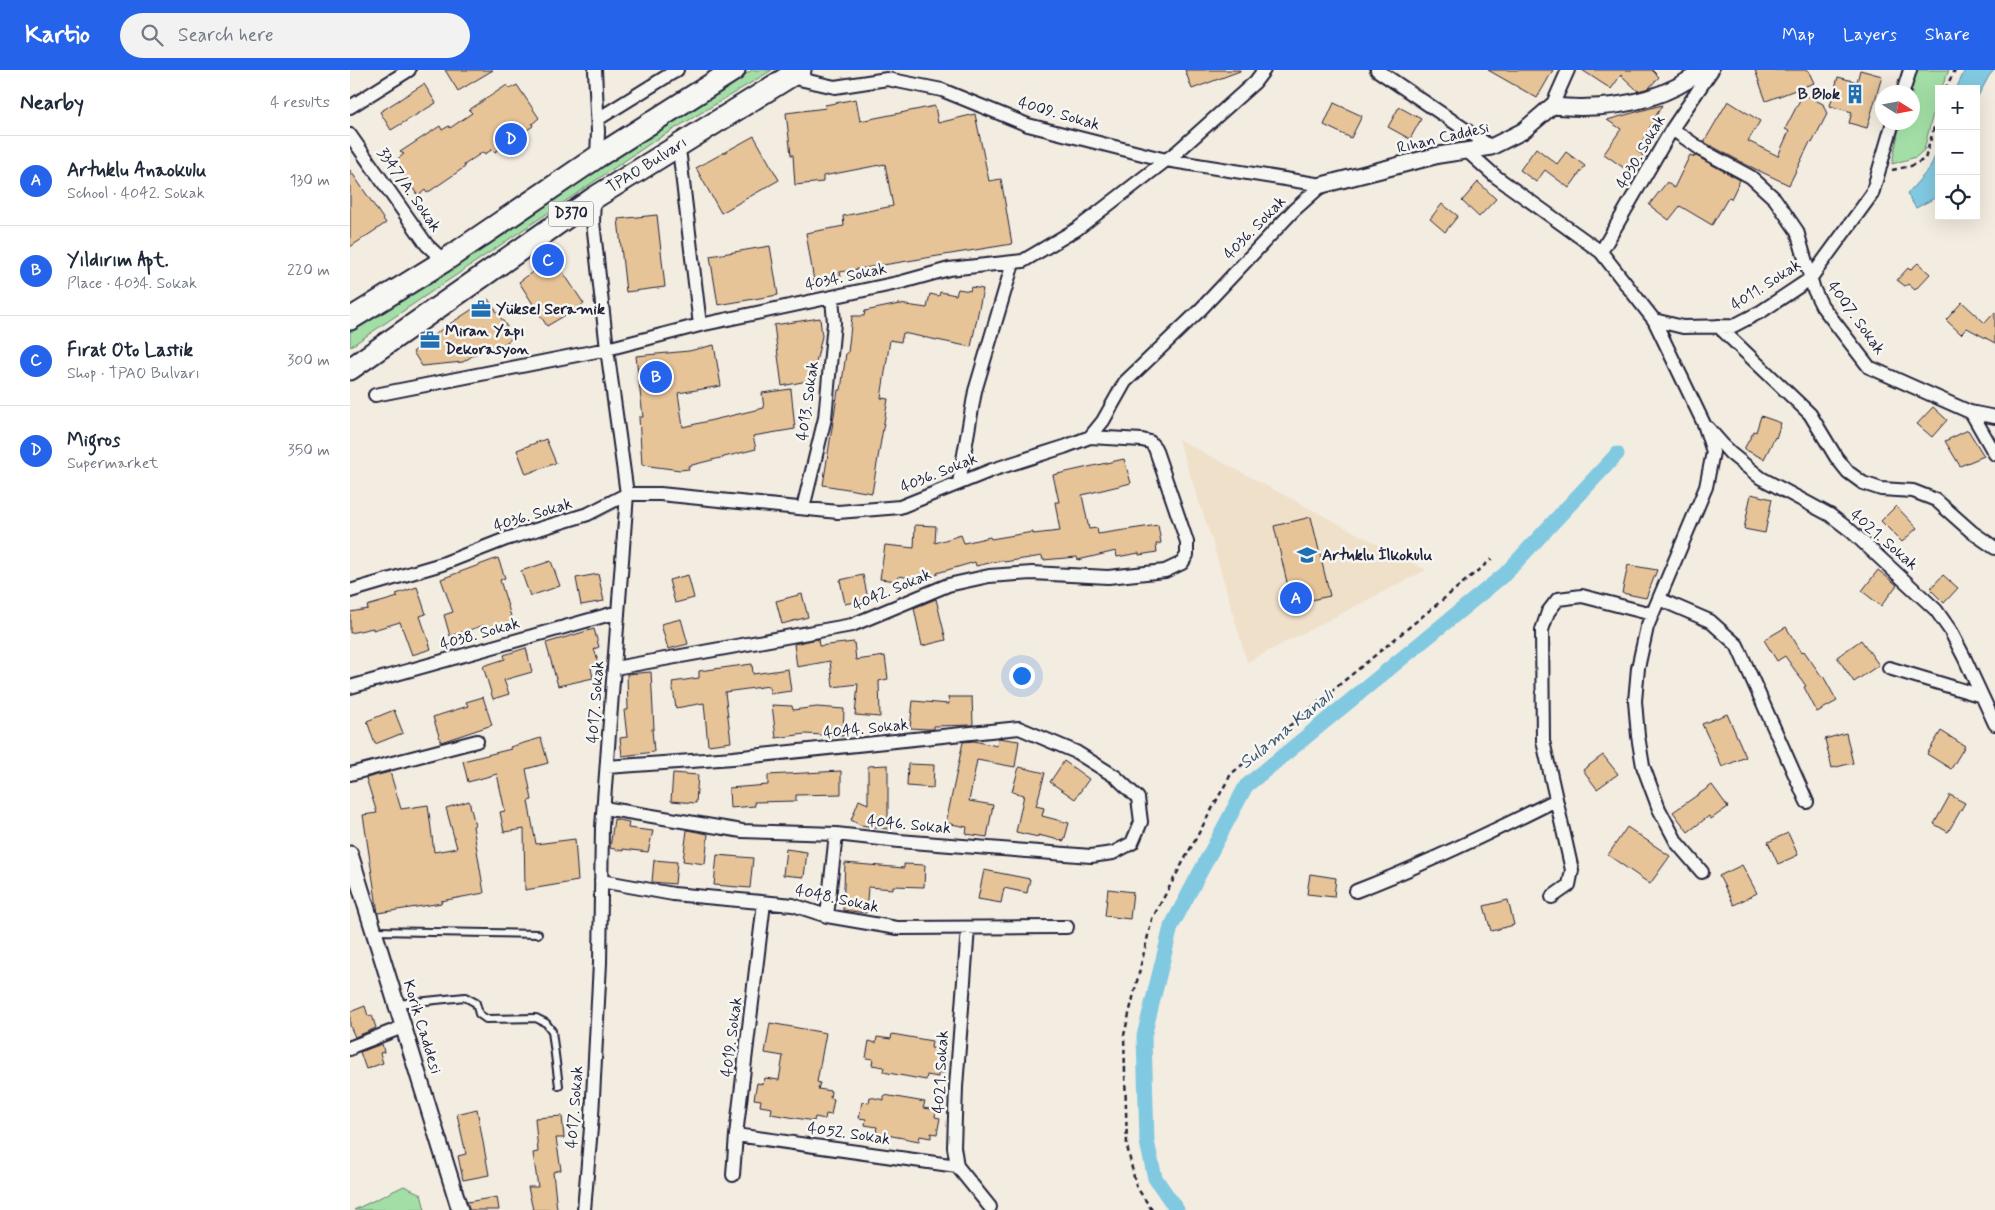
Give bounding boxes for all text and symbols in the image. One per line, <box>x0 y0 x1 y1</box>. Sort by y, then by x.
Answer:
search box <box>120 13 470 58</box>
text: Kartio <box>25 20 90 51</box>
icon: search <box>138 21 166 49</box>
text: Search here <box>178 23 274 48</box>
text: Map <box>1782 23 1815 47</box>
text: Layers <box>1843 23 1897 47</box>
text: Share <box>1925 23 1970 47</box>
building icon: B Blok <box>1844 83 1866 105</box>
place label: B Blok <box>1798 84 1840 105</box>
north arrow <box>1875 85 1920 130</box>
map controls <box>1935 85 1980 220</box>
button: + <box>1935 85 1980 130</box>
text: Nearby <box>20 89 84 117</box>
text: 4 results <box>270 92 330 113</box>
street label: 4009. Sokak <box>1016 92 1102 136</box>
street label: 4030. Sokak <box>1611 111 1671 193</box>
street label: Rıhan Caddesi <box>1395 117 1492 159</box>
pin: D <box>495 120 527 158</box>
button: − <box>1935 130 1980 175</box>
street label: TPAO Bulvarı <box>603 132 691 198</box>
street label: 3347/A. Sokak <box>372 144 446 236</box>
text: Artuklu Anaokulu <box>67 158 206 183</box>
text: A <box>31 170 41 191</box>
text: 130 m <box>289 170 330 191</box>
button: locate <box>1935 175 1980 220</box>
text: School · 4042. Sokak <box>67 183 205 204</box>
street label: 4036. Sokak <box>1219 191 1291 265</box>
road number: D370 <box>548 202 594 226</box>
pin: C <box>532 241 564 279</box>
text: Yıldırım Apt. <box>67 248 169 273</box>
street label: 4011. Sokak <box>1727 254 1805 316</box>
street label: 4034. Sokak <box>803 258 889 296</box>
text: B <box>31 260 41 281</box>
text: 220 m <box>287 260 330 281</box>
text: Place · 4034. Sokak <box>67 273 197 294</box>
street label: 4007. Sokak <box>1822 277 1890 359</box>
office icon: Yüksel Seramik <box>470 298 492 320</box>
place label: Yüksel Seramik <box>496 299 605 320</box>
place label: Miran Yapı Dekorasyon <box>445 321 530 360</box>
office icon: Miran Yapı Dekorasyon <box>419 329 441 351</box>
text: Fırat Oto Lastik <box>67 338 193 363</box>
text: C <box>30 350 42 371</box>
text: 300 m <box>287 350 330 371</box>
pin: B <box>640 358 672 396</box>
street label: 4013. Sokak <box>792 360 824 442</box>
text: Shop · TPAO Bulvarı <box>67 363 200 384</box>
text: Migros <box>67 428 120 453</box>
text: D <box>30 440 42 461</box>
text: 350 m <box>288 440 330 461</box>
street label: 4036. Sokak <box>897 448 981 498</box>
text: Supermarket <box>67 453 158 474</box>
street label: 4036. Sokak <box>491 493 575 537</box>
street label: 4021. Sokak <box>1846 505 1922 575</box>
school or university icon: Artuklu İlkokulu <box>1296 544 1318 566</box>
place label: Artuklu İlkokulu <box>1322 545 1432 566</box>
street label: 4042. Sokak <box>849 564 935 616</box>
pin: A <box>1280 579 1312 617</box>
street label: 4038. Sokak <box>438 613 522 655</box>
street label: 4017. Sokak <box>583 660 609 744</box>
your location <box>1009 663 1035 689</box>
water label: Sulama Kanalı <box>1235 683 1339 775</box>
street label: 4044. Sokak <box>822 714 910 744</box>
street label: 4046. Sokak <box>866 811 952 839</box>
street label: 4048. Sokak <box>793 880 881 918</box>
street label: Korik Caddesi <box>398 977 446 1077</box>
street label: 4019. Sokak <box>717 996 747 1078</box>
street label: 4021. Sokak <box>928 1030 954 1114</box>
street label: 4017. Sokak <box>562 1065 588 1149</box>
street label: 4052. Sokak <box>806 1118 892 1150</box>

